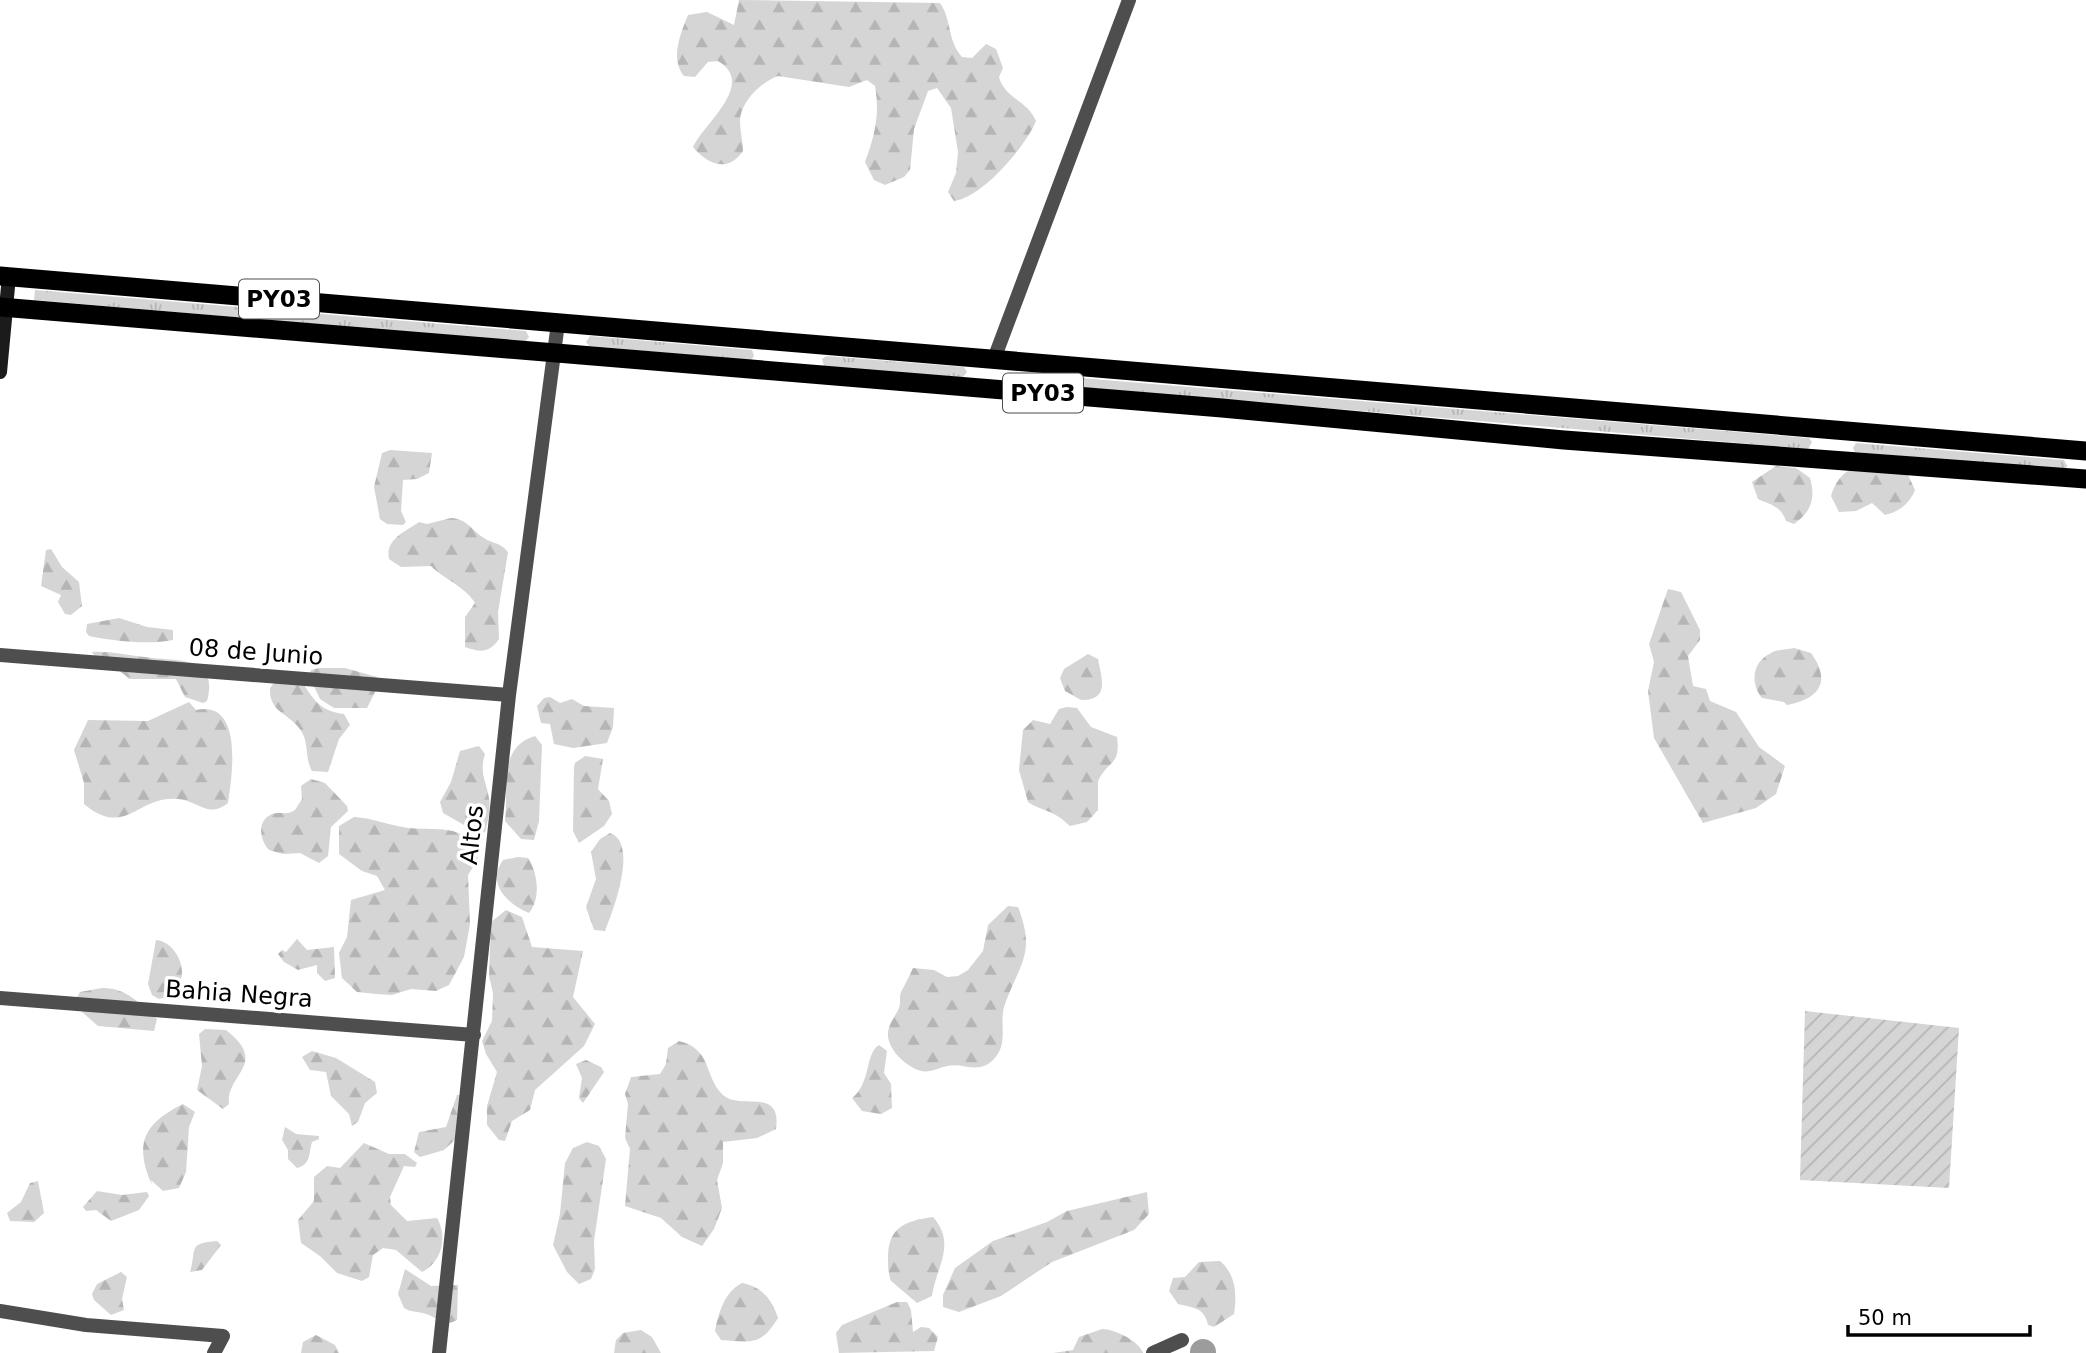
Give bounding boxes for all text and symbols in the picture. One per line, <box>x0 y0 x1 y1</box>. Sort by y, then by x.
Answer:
road number: PY03 <box>239 280 319 318</box>
road number: PY03 <box>1003 374 1083 412</box>
street label: 08 de Junio <box>188 633 324 671</box>
street label: Altos <box>455 804 489 866</box>
street label: Bahia Negra <box>164 975 314 1013</box>
scale bar <box>1848 1294 2030 1338</box>
text: 50 m <box>1858 1306 1912 1330</box>

